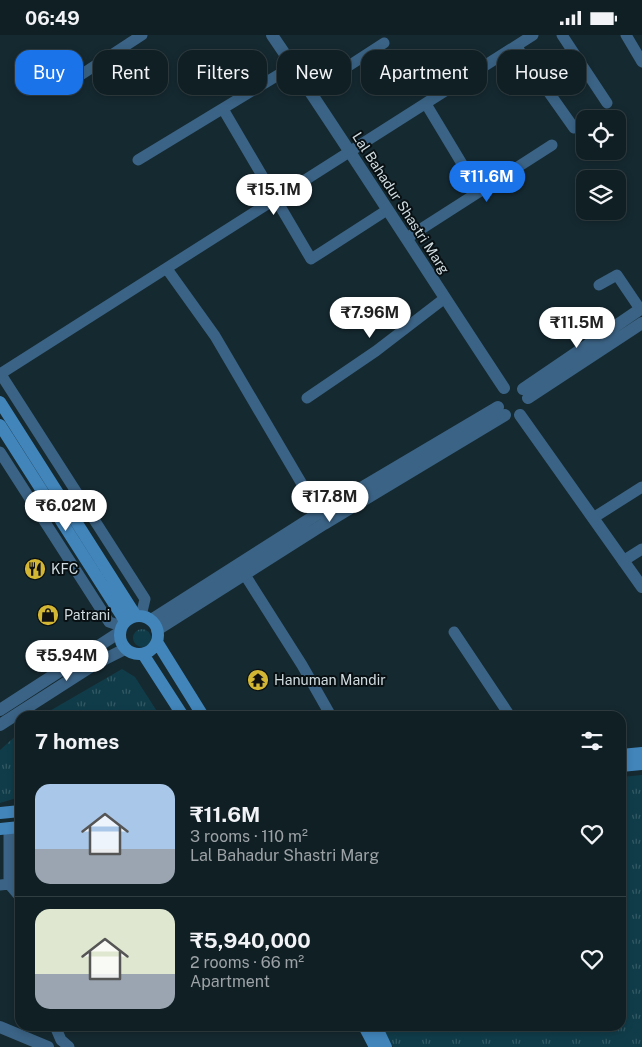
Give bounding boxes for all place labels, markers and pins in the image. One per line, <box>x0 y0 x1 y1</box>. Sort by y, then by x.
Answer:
pin: ₹11.6M <box>446 161 528 203</box>
pin: ₹15.1M <box>233 173 315 216</box>
pin: ₹7.96M <box>329 297 411 339</box>
pin: ₹11.5M <box>536 307 618 349</box>
pin: ₹17.8M <box>289 481 371 523</box>
pin: ₹6.02M <box>25 489 107 532</box>
restaurant icon: KFC <box>23 557 47 581</box>
place label: KFC <box>51 561 79 577</box>
shop icon: Patrani <box>36 603 60 627</box>
place label: Patrani <box>64 607 110 623</box>
pin: ₹5.94M <box>26 639 108 682</box>
temple icon: Hanuman Mandir <box>246 668 270 692</box>
place label: Hanuman Mandir <box>274 672 386 688</box>

